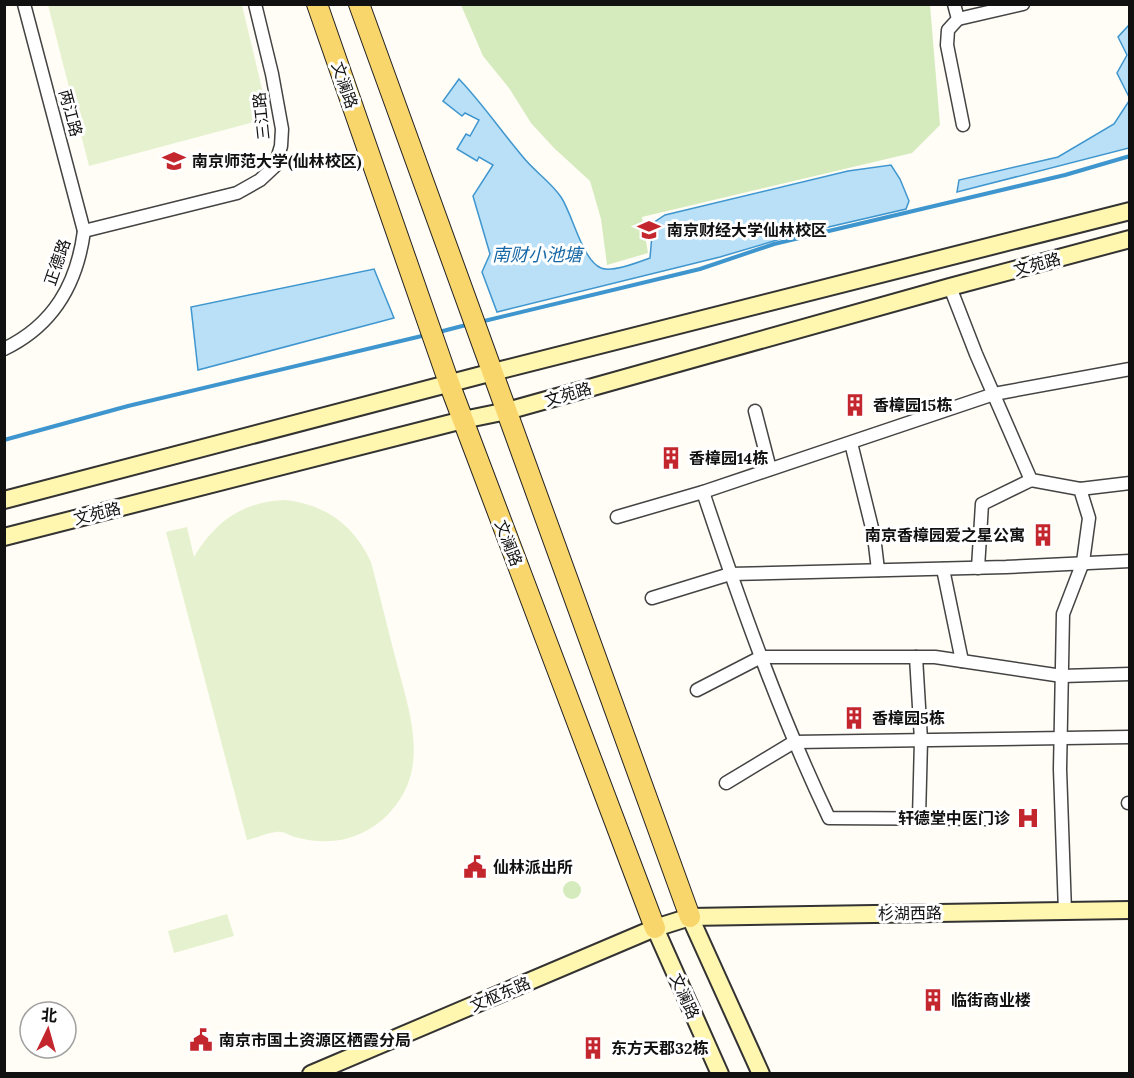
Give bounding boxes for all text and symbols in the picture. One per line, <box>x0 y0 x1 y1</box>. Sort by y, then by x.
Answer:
street label: 文澜路 <box>328 59 362 111</box>
street label: 两江路 <box>55 87 87 139</box>
street label: 三江路 <box>249 91 273 141</box>
school or university icon: 南京师范大学(仙林校区) <box>161 148 187 174</box>
place label: 南京师范大学(仙林校区) <box>192 151 362 172</box>
school or university icon: 南京财经大学仙林校区 <box>636 217 662 243</box>
place label: 南京财经大学仙林校区 <box>667 220 827 240</box>
street label: 正德路 <box>40 236 74 288</box>
water label: 南财小池塘 <box>492 243 585 266</box>
street label: 文苑路 <box>1011 248 1063 280</box>
street label: 文苑路 <box>542 378 594 410</box>
building icon: 香樟园15栋 <box>842 392 868 418</box>
place label: 香樟园15栋 <box>873 395 952 415</box>
building icon: 香樟园14栋 <box>658 445 684 471</box>
place label: 香樟园14栋 <box>689 448 768 468</box>
street label: 文苑路 <box>71 497 123 529</box>
street label: 文澜路 <box>491 517 527 569</box>
building icon: 南京香樟园爱之星公寓 <box>1030 522 1056 548</box>
place label: 南京香樟园爱之星公寓 <box>865 525 1025 545</box>
building icon: 香樟园5栋 <box>841 705 867 731</box>
place label: 香樟园5栋 <box>872 708 945 728</box>
hospital icon: 轩德堂中医门诊 <box>1015 805 1041 831</box>
place label: 轩德堂中医门诊 <box>898 808 1011 828</box>
public building icon: 仙林派出所 <box>462 854 488 880</box>
place label: 仙林派出所 <box>493 857 573 877</box>
street label: 杉湖西路 <box>878 902 942 924</box>
street label: 文澜路 <box>666 970 704 1022</box>
street label: 文枢东路 <box>467 972 533 1016</box>
building icon: 临街商业楼 <box>920 987 946 1013</box>
place label: 临街商业楼 <box>951 990 1031 1010</box>
north arrow <box>18 1000 78 1060</box>
text: 北 <box>40 1004 58 1026</box>
public building icon: 南京市国土资源区栖霞分局 <box>188 1027 214 1053</box>
place label: 南京市国土资源区栖霞分局 <box>219 1030 411 1050</box>
building icon: 东方天郡32栋 <box>580 1035 606 1061</box>
place label: 东方天郡32栋 <box>611 1038 709 1058</box>

